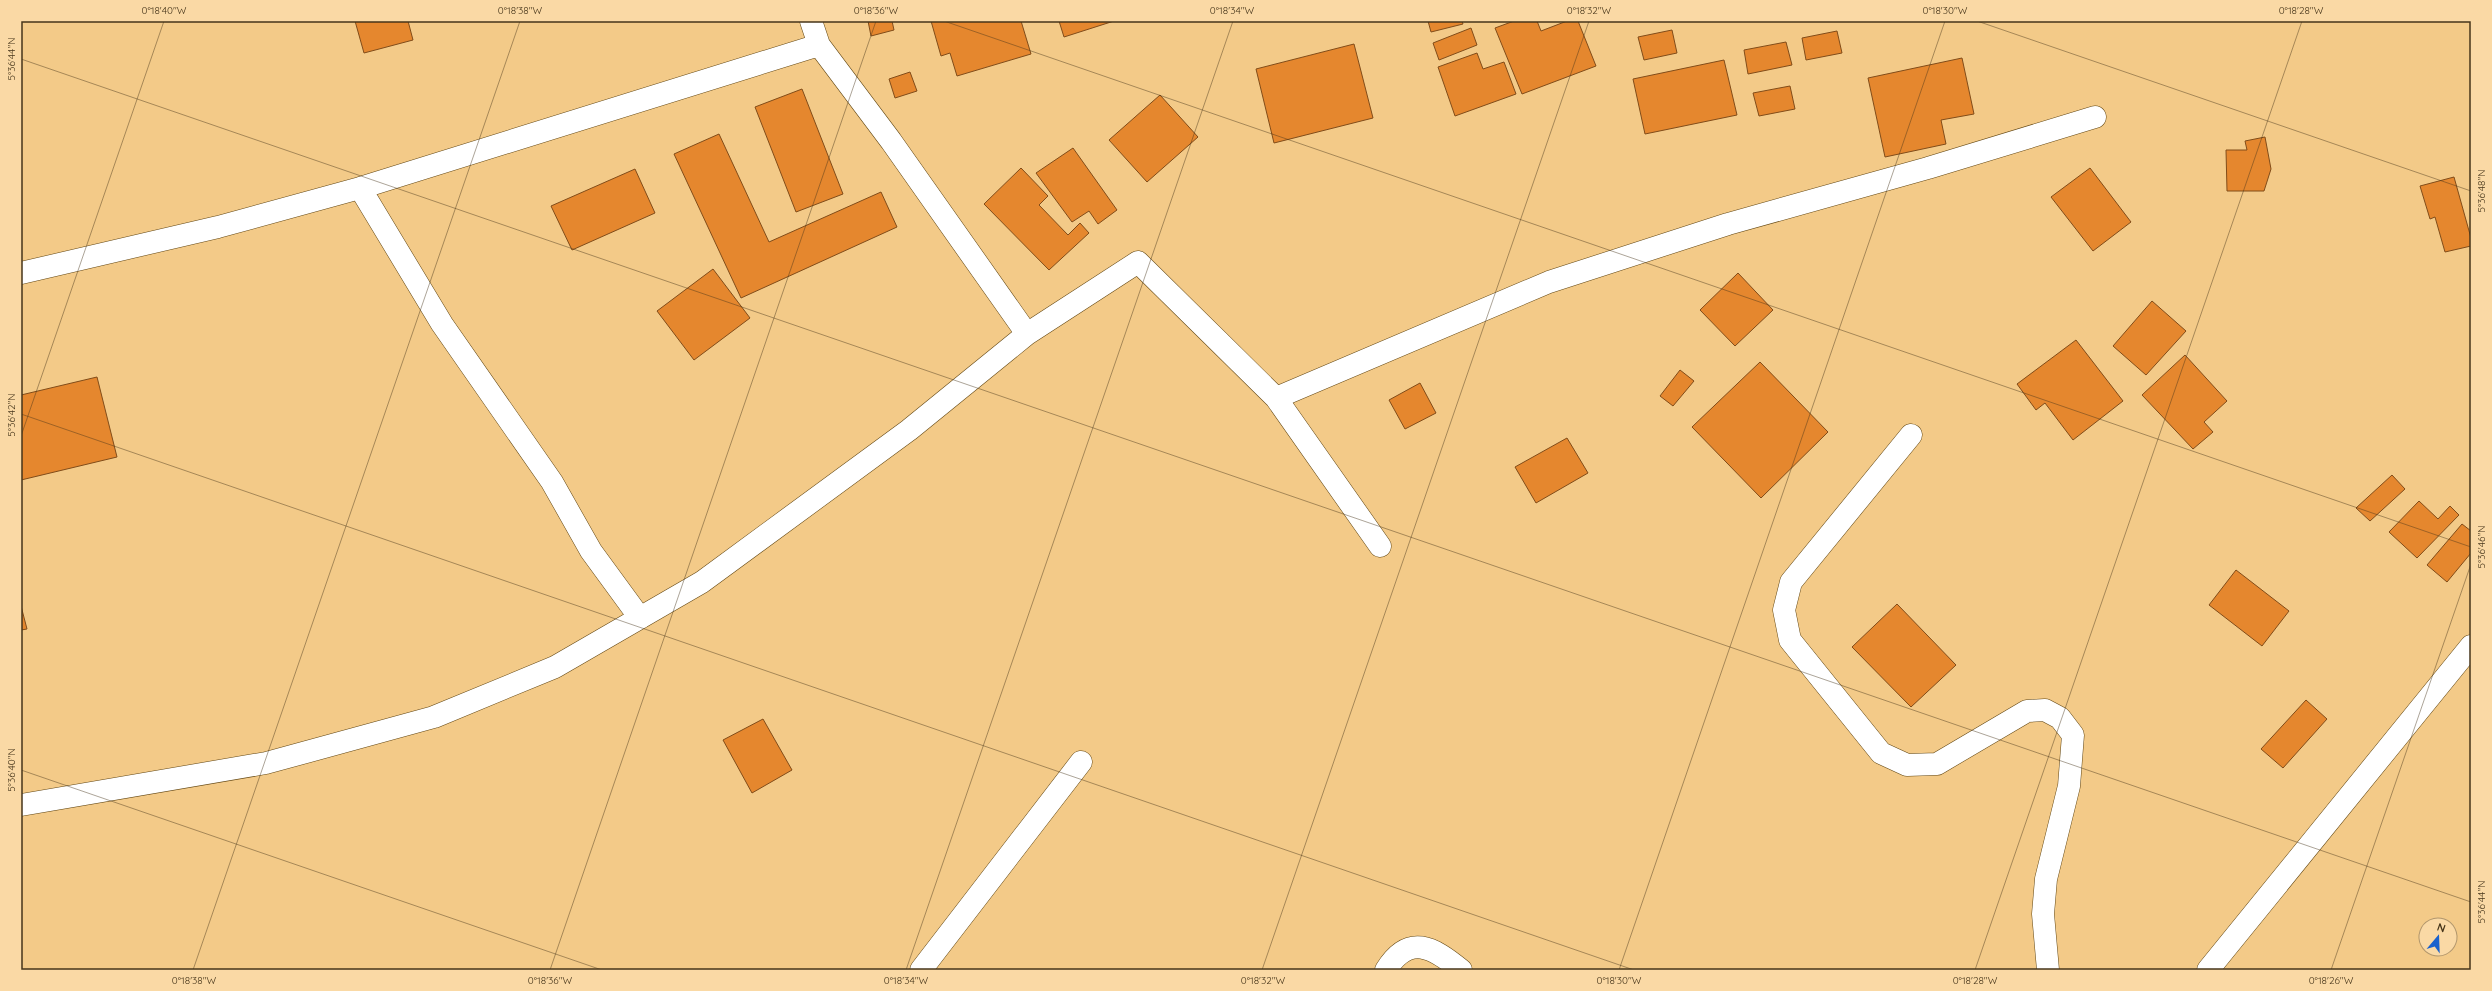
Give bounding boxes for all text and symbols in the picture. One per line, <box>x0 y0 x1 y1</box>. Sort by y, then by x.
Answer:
text: 0°18'40"W <box>141 4 187 17</box>
text: 0°18'38"W <box>498 4 543 17</box>
text: 0°18'36"W <box>854 4 899 17</box>
text: 0°18'34"W <box>1210 4 1254 17</box>
text: 0°18'32"W <box>1567 4 1612 17</box>
text: 0°18'30"W <box>1923 4 1968 17</box>
text: 0°18'28"W <box>2279 4 2324 17</box>
text: 5°36'44"N <box>5 38 18 80</box>
text: 5°36'48"N <box>2475 169 2488 213</box>
text: 5°36'42"N <box>5 393 18 437</box>
text: 5°36'46"N <box>2475 525 2488 569</box>
text: 5°36'40"N <box>5 748 18 792</box>
text: 5°36'44"N <box>2475 881 2488 923</box>
north arrow <box>2418 917 2458 957</box>
text: N <box>2435 920 2447 935</box>
text: 0°18'38"W <box>172 974 217 987</box>
text: 0°18'36"W <box>528 974 573 987</box>
text: 0°18'34"W <box>884 974 928 987</box>
text: 0°18'32"W <box>1241 974 1286 987</box>
text: 0°18'30"W <box>1597 974 1642 987</box>
text: 0°18'28"W <box>1953 974 1998 987</box>
text: 0°18'26"W <box>2309 974 2354 987</box>

